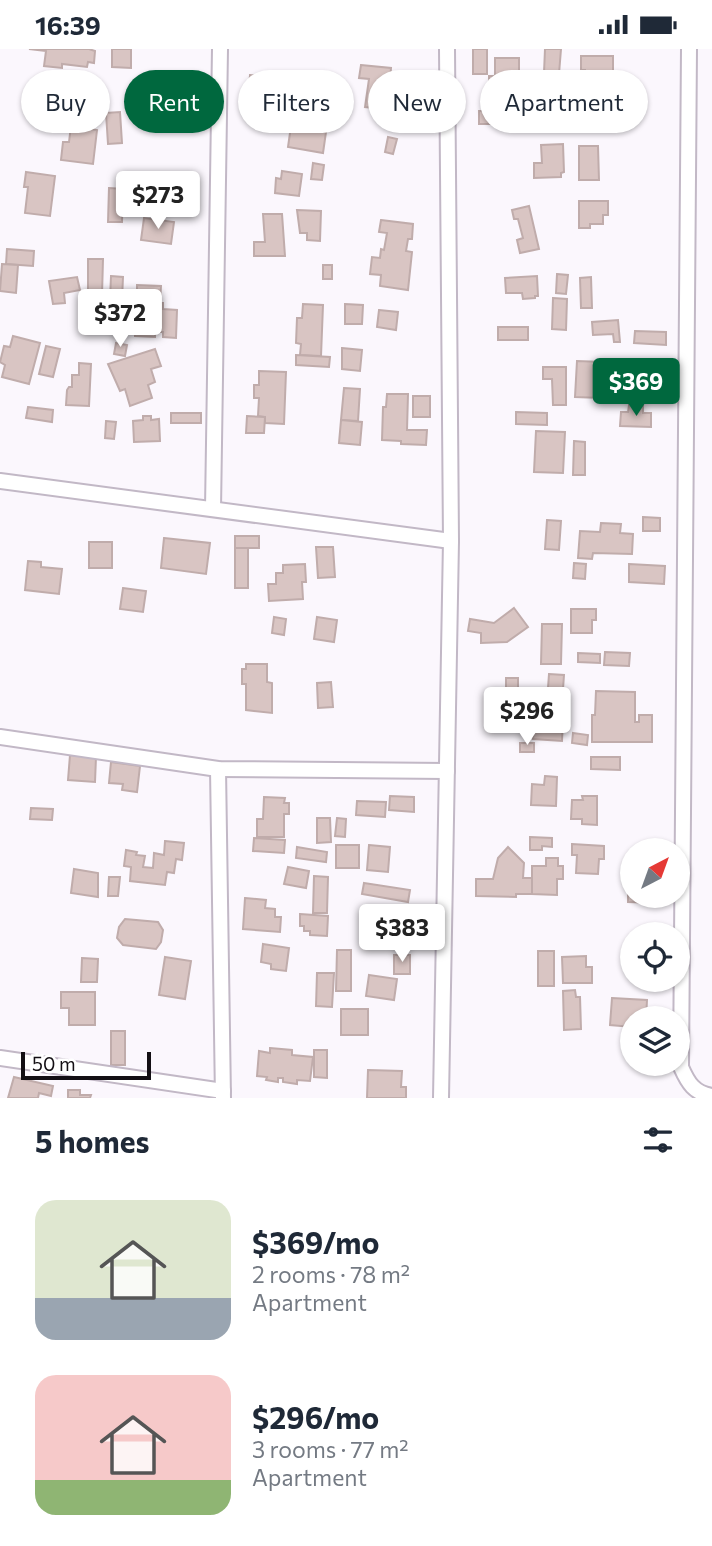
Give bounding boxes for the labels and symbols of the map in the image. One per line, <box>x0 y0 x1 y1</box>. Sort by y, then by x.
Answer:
pin: $273 <box>117 171 199 231</box>
pin: $372 <box>79 289 161 349</box>
pin: $369 <box>595 359 677 418</box>
pin: $296 <box>486 687 568 747</box>
north arrow <box>620 838 690 908</box>
pin: $383 <box>361 905 443 964</box>
scale bar <box>21 1049 150 1081</box>

